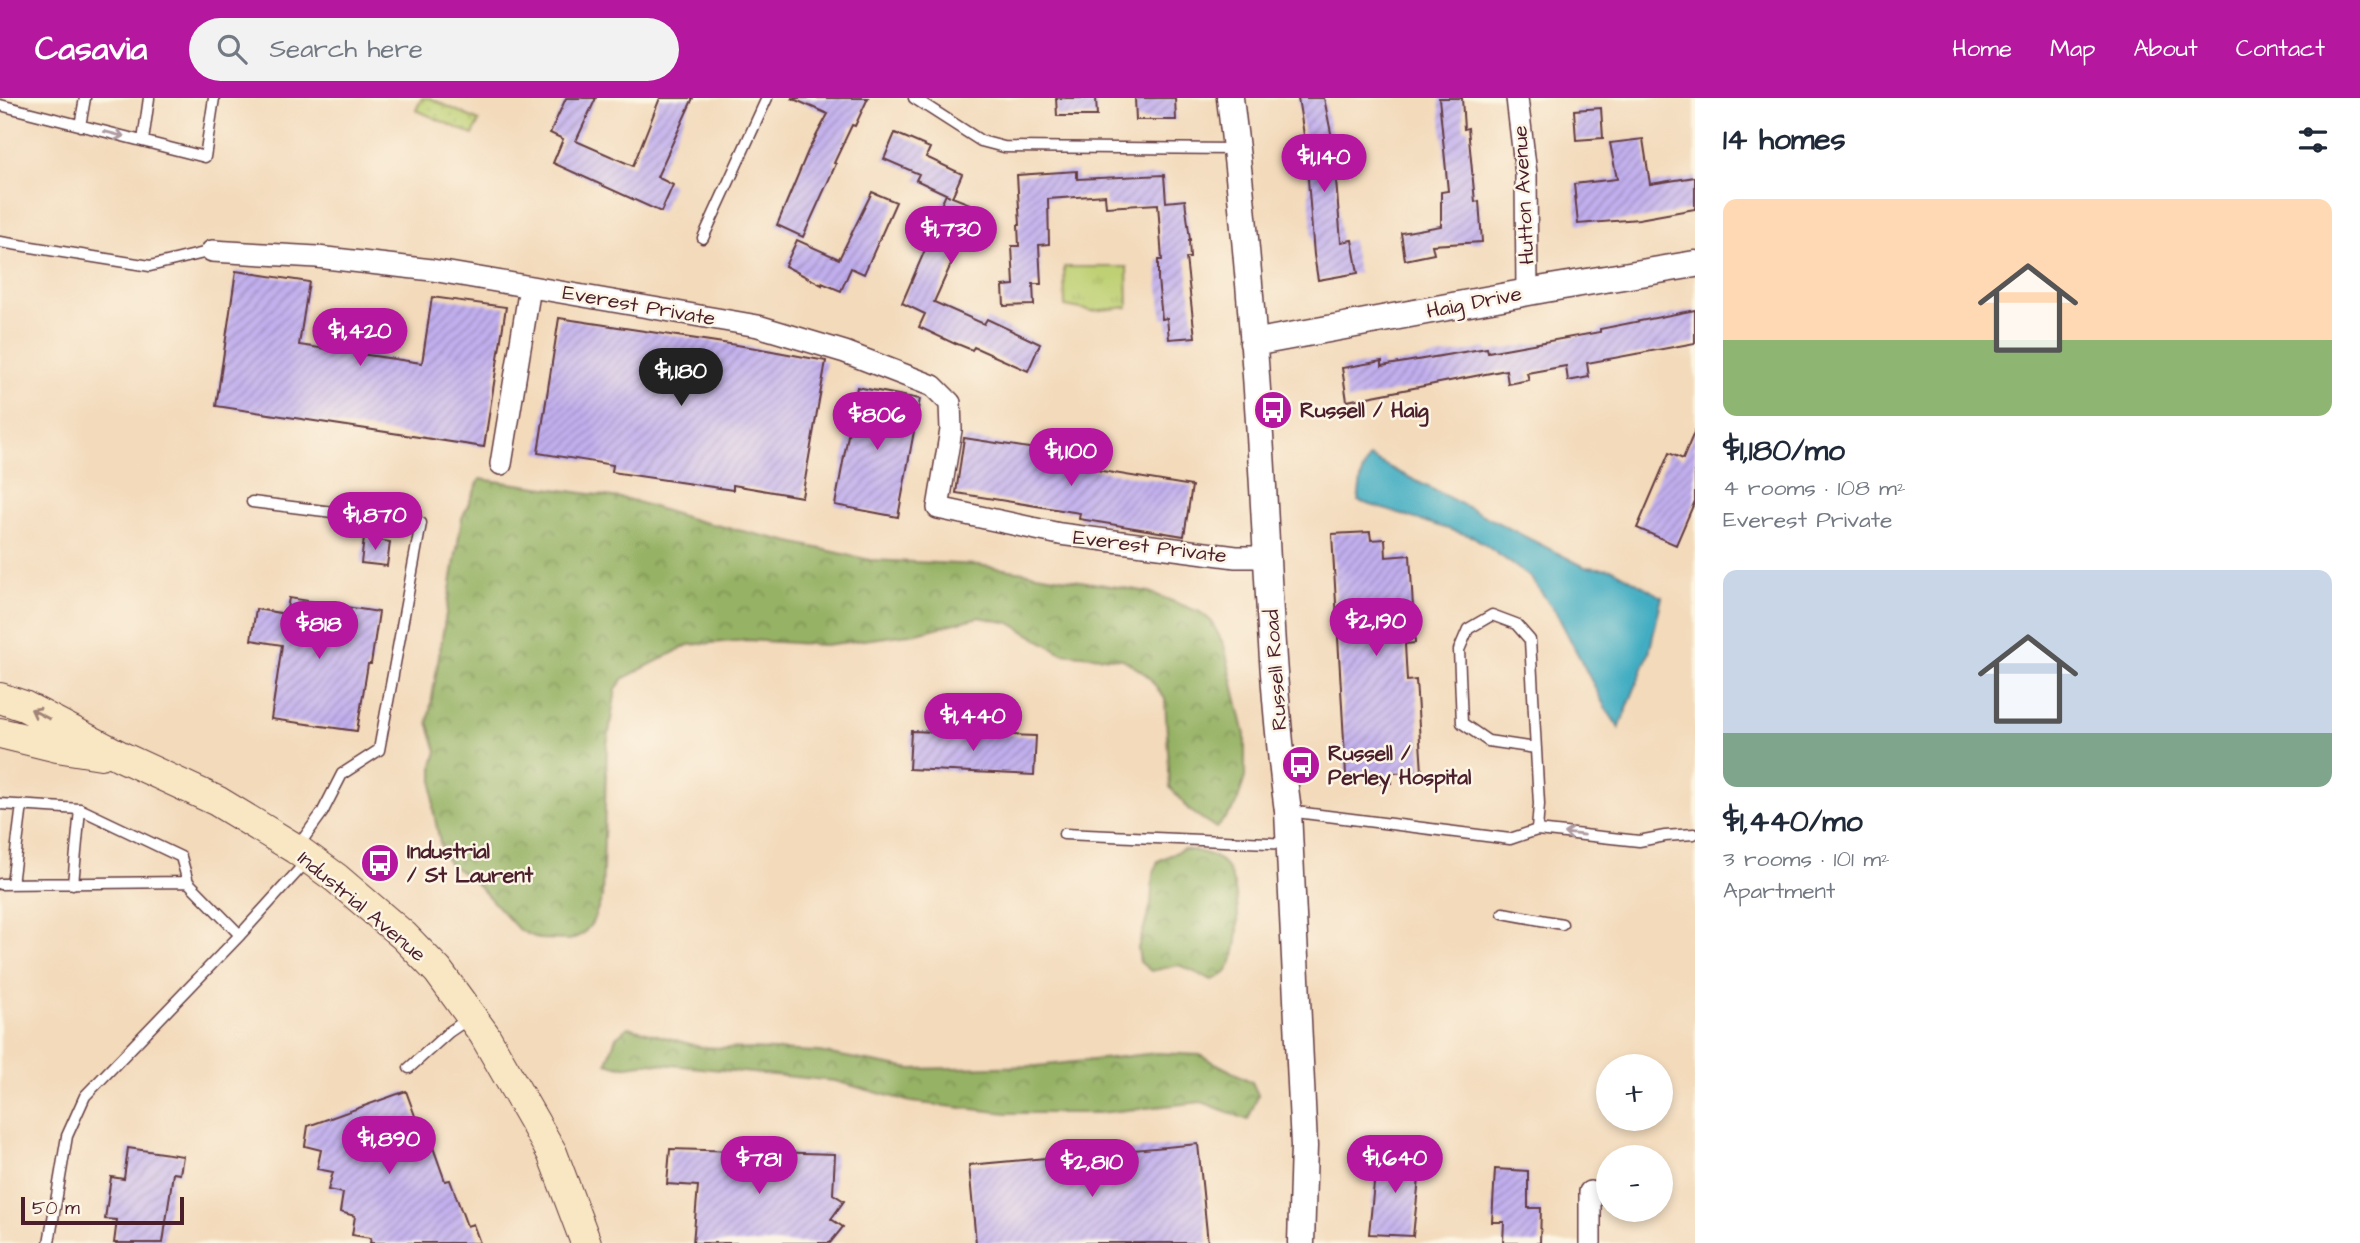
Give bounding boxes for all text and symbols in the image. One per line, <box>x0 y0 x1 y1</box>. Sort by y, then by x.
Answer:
search box <box>189 18 679 81</box>
text: Casavia <box>35 26 147 72</box>
icon: search <box>213 30 251 68</box>
text: Search here <box>269 31 423 67</box>
text: Home <box>1952 32 2012 66</box>
text: Map <box>2050 32 2095 66</box>
text: About <box>2133 32 2198 66</box>
text: Contact <box>2236 32 2325 66</box>
text: 14 homes <box>1723 119 1846 161</box>
icon: filters <box>2294 121 2332 159</box>
street label: Hutton Avenue <box>1505 125 1542 265</box>
one-way arrow <box>102 128 124 141</box>
pin: $1,140 <box>1267 134 1381 194</box>
text: $1,140 <box>1298 141 1350 173</box>
pin: $1,730 <box>894 206 1008 266</box>
text: $1,730 <box>921 213 981 245</box>
icon: home <box>1965 245 2091 371</box>
street label: Everest Private <box>560 278 718 333</box>
street label: Haig Drive <box>1424 279 1525 328</box>
pin: $1,420 <box>303 308 417 368</box>
text: $1,420 <box>328 315 392 347</box>
pin: $1,180 <box>624 348 738 408</box>
text: $1,180 <box>655 355 707 387</box>
bus stop icon: Russell / Haig <box>1252 389 1294 431</box>
pin: $806 <box>836 392 918 452</box>
place label: Russell / Haig <box>1300 396 1429 427</box>
text: $806 <box>849 399 905 431</box>
pin: $1,100 <box>1014 428 1128 488</box>
text: $1,180/mo <box>1723 430 1845 472</box>
text: $1,100 <box>1045 435 1097 467</box>
text: 4 rooms · 108 m² <box>1723 472 1906 504</box>
pin: $1,870 <box>318 492 432 552</box>
text: $1,870 <box>343 499 407 531</box>
text: Everest Private <box>1723 504 1892 536</box>
street label: Everest Private <box>1071 523 1228 570</box>
pin: $2,190 <box>1319 598 1433 658</box>
pin: $818 <box>278 602 360 661</box>
text: $2,190 <box>1346 605 1406 637</box>
text: $818 <box>296 608 342 640</box>
street label: Russell Road <box>1257 608 1294 731</box>
icon: home <box>1965 616 2091 742</box>
pin: $1,440 <box>916 694 1030 753</box>
text: $1,440 <box>940 700 1006 732</box>
one-way arrow <box>30 707 51 720</box>
place label: Russell / Perley Hospital <box>1328 739 1472 795</box>
bus stop icon: Russell / Perley Hospital <box>1280 744 1322 786</box>
text: $1,440/mo <box>1723 801 1863 843</box>
one-way arrow <box>1563 828 1586 841</box>
place label: Industrial / St Laurent <box>407 837 534 890</box>
bus stop icon: Industrial / St Laurent <box>359 842 401 884</box>
text: 3 rooms · 101 m² <box>1723 843 1890 875</box>
street label: Industrial Avenue <box>291 844 432 969</box>
text: Apartment <box>1723 875 1835 907</box>
map controls <box>1596 1054 1673 1222</box>
button: + <box>1596 1054 1673 1131</box>
pin: $1,890 <box>332 1116 446 1176</box>
text: $1,890 <box>358 1123 420 1155</box>
pin: $781 <box>718 1136 800 1196</box>
pin: $1,640 <box>1338 1136 1452 1195</box>
pin: $2,810 <box>1035 1140 1149 1199</box>
text: $1,640 <box>1363 1142 1427 1174</box>
text: $781 <box>737 1143 781 1175</box>
button: − <box>1596 1145 1673 1222</box>
text: $2,810 <box>1061 1146 1123 1178</box>
scale bar <box>21 1194 184 1226</box>
text: 50 m <box>32 1195 80 1222</box>

